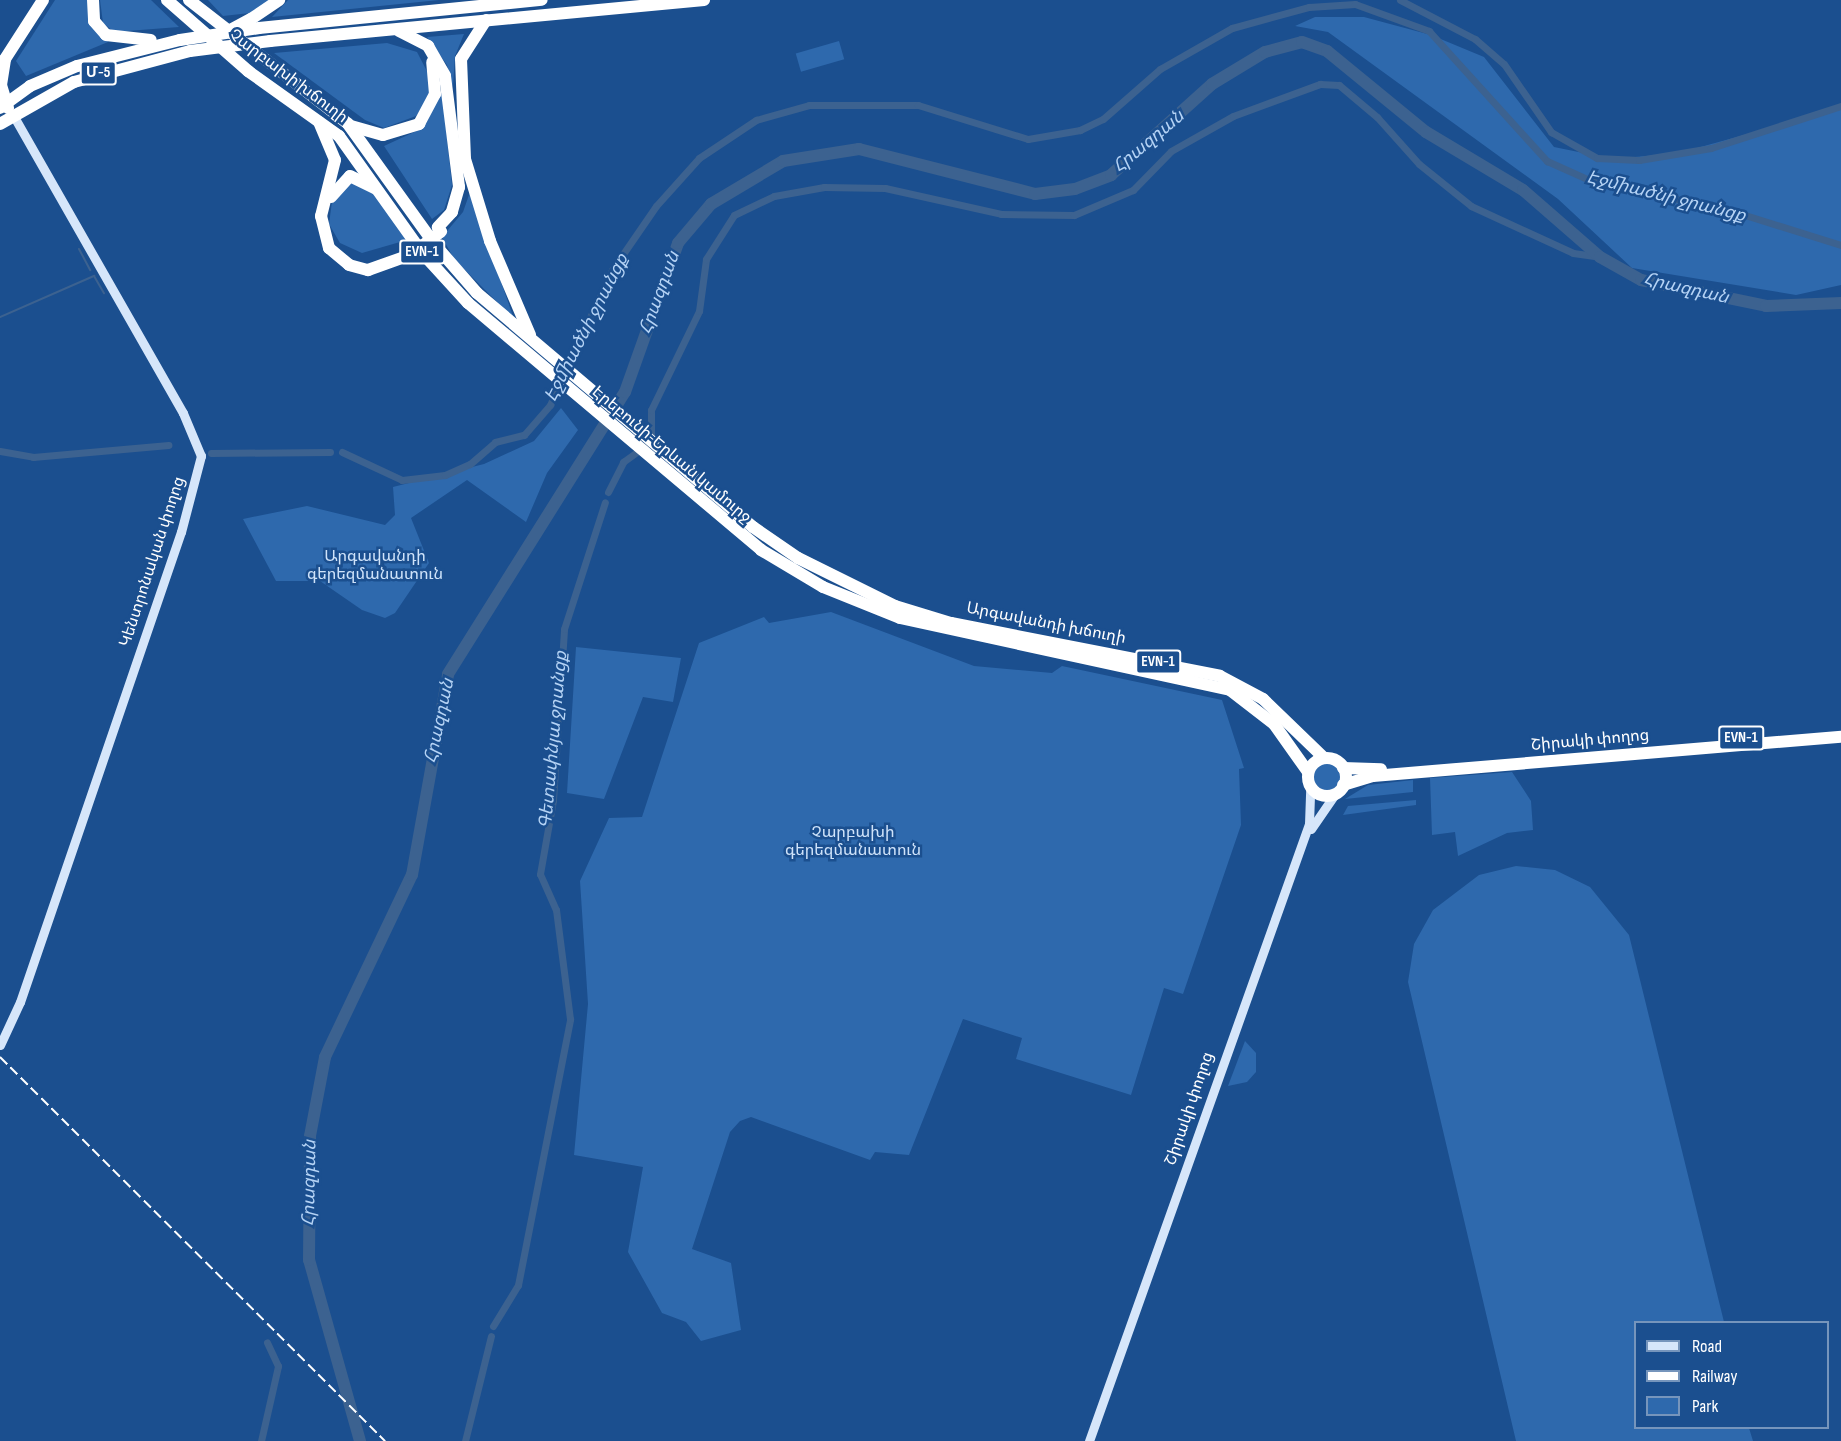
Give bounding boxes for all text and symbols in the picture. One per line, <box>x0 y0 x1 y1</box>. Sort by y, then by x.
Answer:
street label: Չարբախի խճուղի <box>225 26 351 128</box>
road number: Մ-5 <box>78 61 118 85</box>
water label: Հրազդան <box>1109 106 1189 178</box>
water label: Էջմիածնի ջրանցք <box>1584 167 1748 227</box>
road number: EVN-1 <box>398 240 446 264</box>
water label: Հրազդան <box>635 249 685 337</box>
water label: Էջմիածնի ջրանցք <box>540 251 634 405</box>
water label: Հրազդան <box>1642 269 1730 309</box>
street label: Էրեբունի-Երևան կամուրջ <box>587 383 755 527</box>
street label: Կենտրոնական փողոց <box>116 474 190 650</box>
park label: Արգավանդի գերեզմանատուն <box>307 547 443 585</box>
street label: Արգավանդի խճուղի <box>965 599 1127 649</box>
water label: Գետափնյա ջրանցք <box>535 650 573 830</box>
road number: EVN-1 <box>1134 650 1182 674</box>
water label: Հրազդան <box>420 677 460 765</box>
street label: Շիրակի փողոց <box>1530 726 1650 756</box>
road number: EVN-1 <box>1717 726 1765 750</box>
park label: Չարբախի գերեզմանատուն <box>785 823 921 861</box>
street label: Շիրակի փողոց <box>1162 1050 1218 1168</box>
water label: Հրազդան <box>298 1140 322 1226</box>
legend <box>1634 1321 1829 1429</box>
text: Road <box>1692 1336 1722 1357</box>
text: Railway <box>1692 1366 1737 1387</box>
text: Park <box>1692 1396 1718 1417</box>

